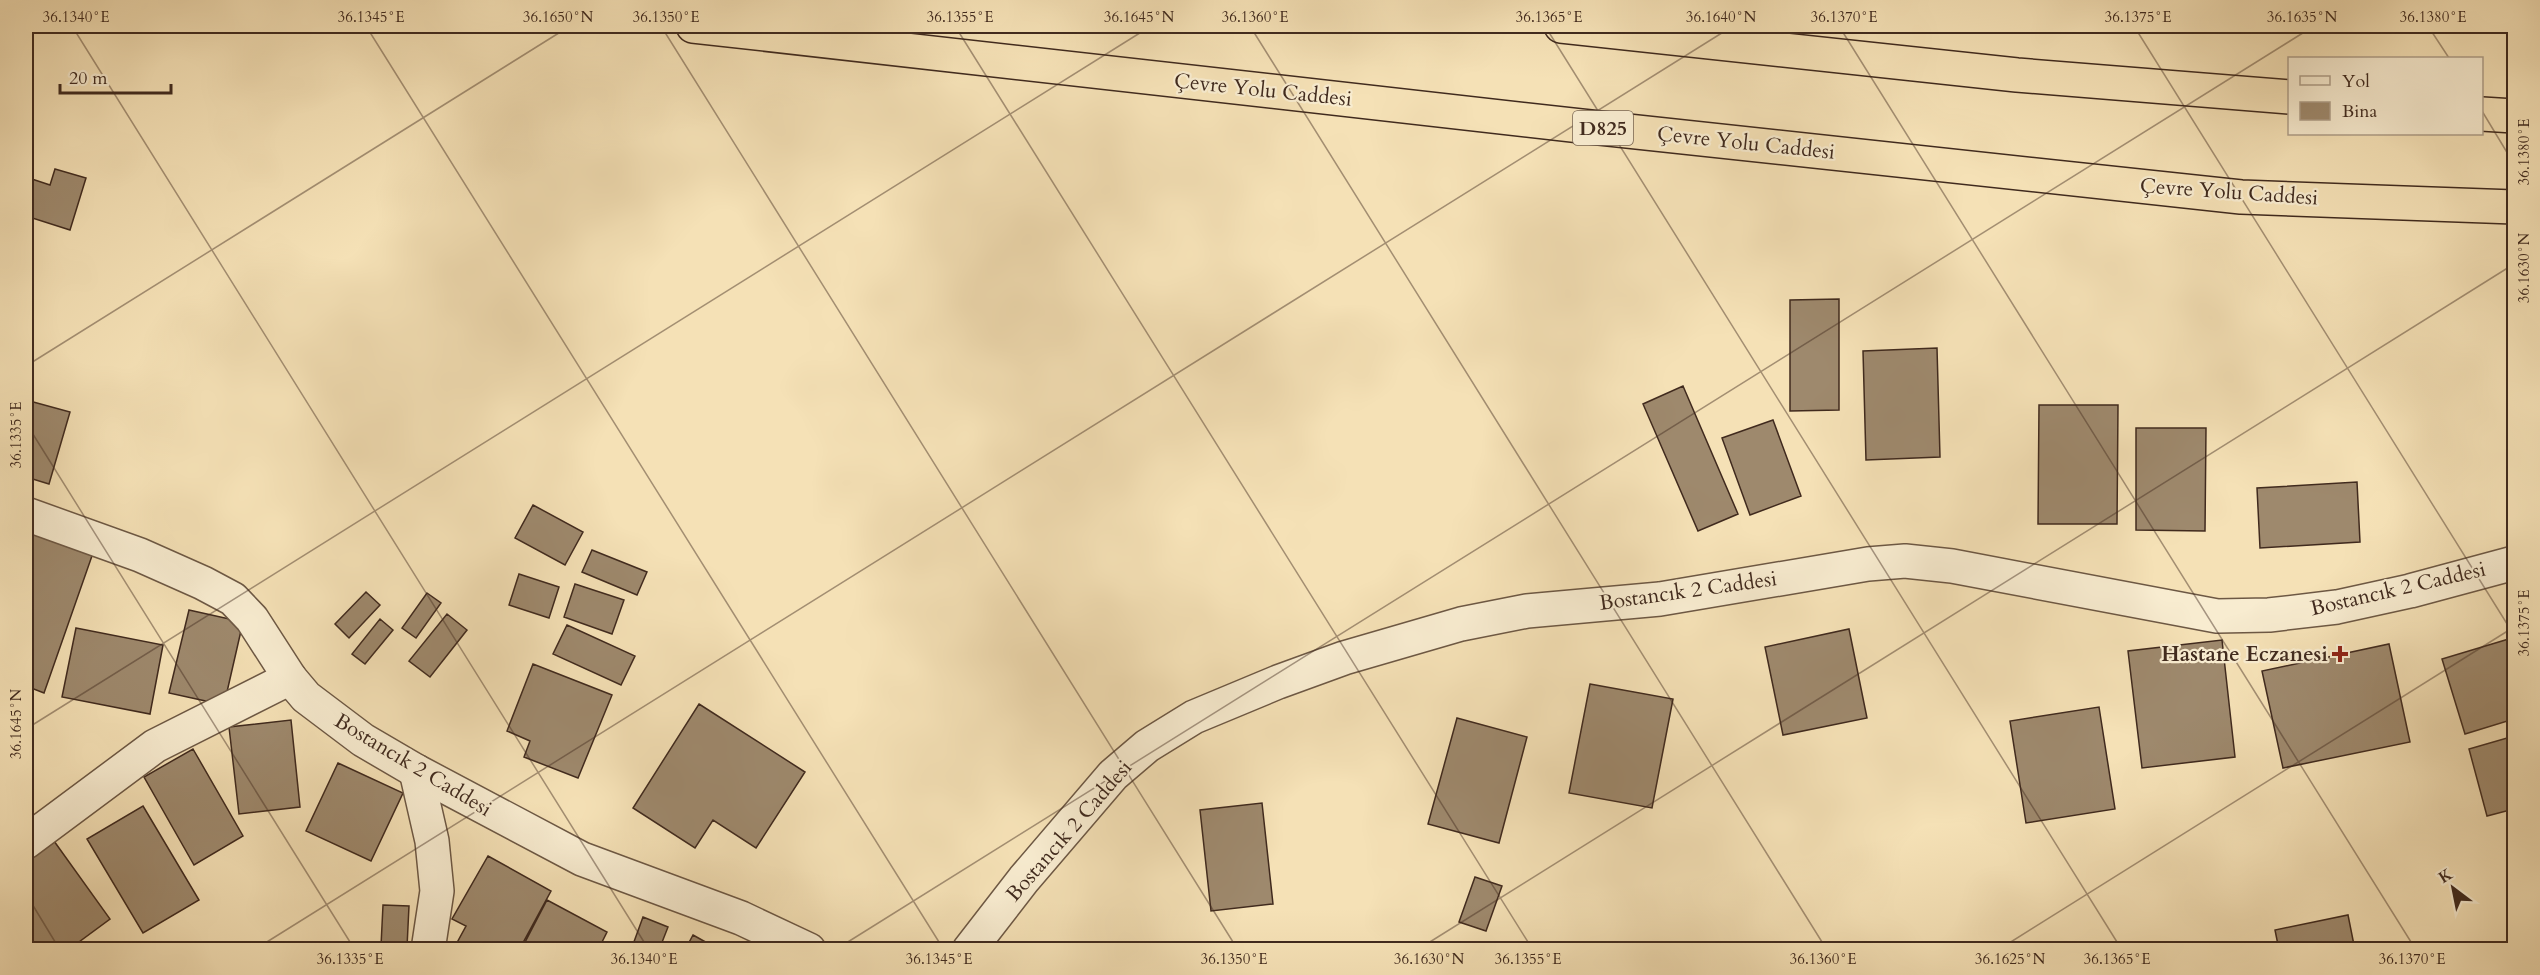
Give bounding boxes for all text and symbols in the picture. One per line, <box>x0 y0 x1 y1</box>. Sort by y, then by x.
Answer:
text: 36.1340°E <box>43 7 109 27</box>
text: 36.1345°E <box>338 7 404 27</box>
text: 36.1650°N <box>523 7 593 27</box>
text: 36.1350°E <box>633 7 699 27</box>
text: 36.1355°E <box>927 7 993 27</box>
text: 36.1645°N <box>1104 7 1174 27</box>
text: 36.1360°E <box>1222 7 1288 27</box>
text: 36.1365°E <box>1516 7 1582 27</box>
text: 36.1640°N <box>1686 7 1756 27</box>
text: 36.1370°E <box>1811 7 1877 27</box>
text: 36.1375°E <box>2105 7 2171 27</box>
text: 36.1635°N <box>2267 7 2337 27</box>
text: 36.1380°E <box>2400 7 2466 27</box>
scale bar <box>60 57 171 95</box>
legend <box>2288 57 2483 135</box>
text: 20 m <box>69 66 108 91</box>
street label: Çevre Yolu Caddesi <box>1173 66 1353 114</box>
text: Yol <box>2342 69 2370 94</box>
text: Bina <box>2342 99 2378 124</box>
road number: D825 <box>1573 111 1633 145</box>
street label: Çevre Yolu Caddesi <box>1656 119 1836 167</box>
text: 36.1380°E <box>2514 119 2534 185</box>
street label: Çevre Yolu Caddesi <box>2139 171 2319 213</box>
text: 36.1630°N <box>2514 233 2534 303</box>
text: 36.1335°E <box>6 402 26 468</box>
street label: Bostancık 2 Caddesi <box>2308 555 2489 623</box>
street label: Bostancık 2 Caddesi <box>1597 564 1779 618</box>
text: 36.1375°E <box>2514 590 2534 656</box>
place label: Hastane Eczanesi <box>2161 640 2328 669</box>
marker: Hastane Eczanesi <box>2333 647 2347 661</box>
text: 36.1645°N <box>6 689 26 759</box>
street label: Bostancık 2 Caddesi <box>329 706 497 824</box>
street label: Bostancık 2 Caddesi <box>999 754 1139 908</box>
north arrow <box>2423 858 2483 918</box>
text: K <box>2434 863 2457 889</box>
text: 36.1335°E <box>317 949 383 969</box>
text: 36.1340°E <box>611 949 677 969</box>
text: 36.1345°E <box>906 949 972 969</box>
text: 36.1350°E <box>1201 949 1267 969</box>
text: 36.1630°N <box>1394 949 1464 969</box>
text: 36.1355°E <box>1495 949 1561 969</box>
text: 36.1360°E <box>1790 949 1856 969</box>
text: 36.1625°N <box>1975 949 2045 969</box>
text: 36.1365°E <box>2084 949 2150 969</box>
text: 36.1370°E <box>2379 949 2445 969</box>

